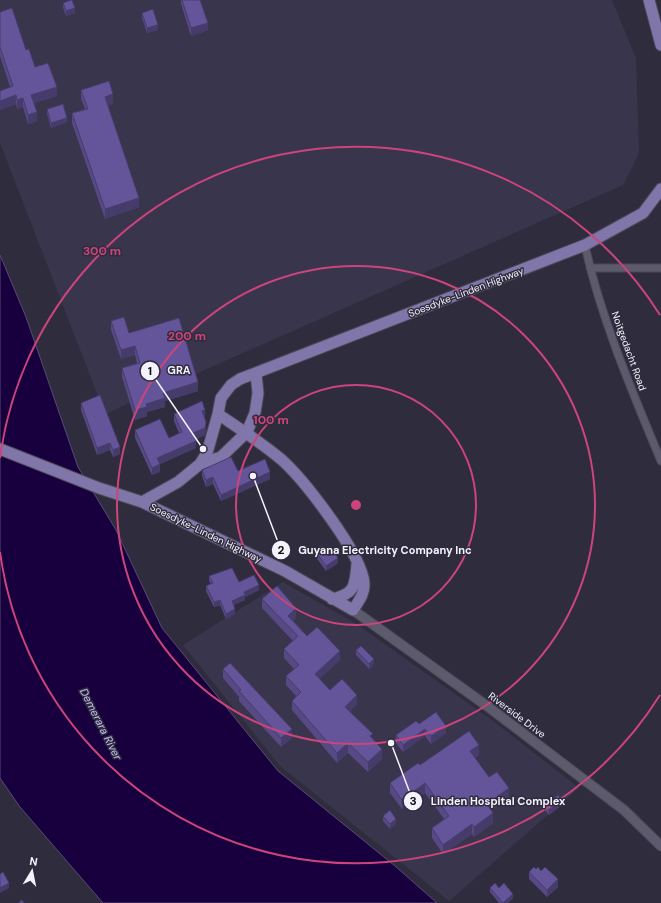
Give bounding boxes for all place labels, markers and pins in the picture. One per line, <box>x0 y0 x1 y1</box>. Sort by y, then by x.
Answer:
callout: GRA <box>140 359 199 382</box>
centre of rings <box>349 498 363 512</box>
callout: Guyana Electricity Company Inc <box>271 538 480 561</box>
callout: Linden Hospital Complex <box>403 789 573 812</box>

